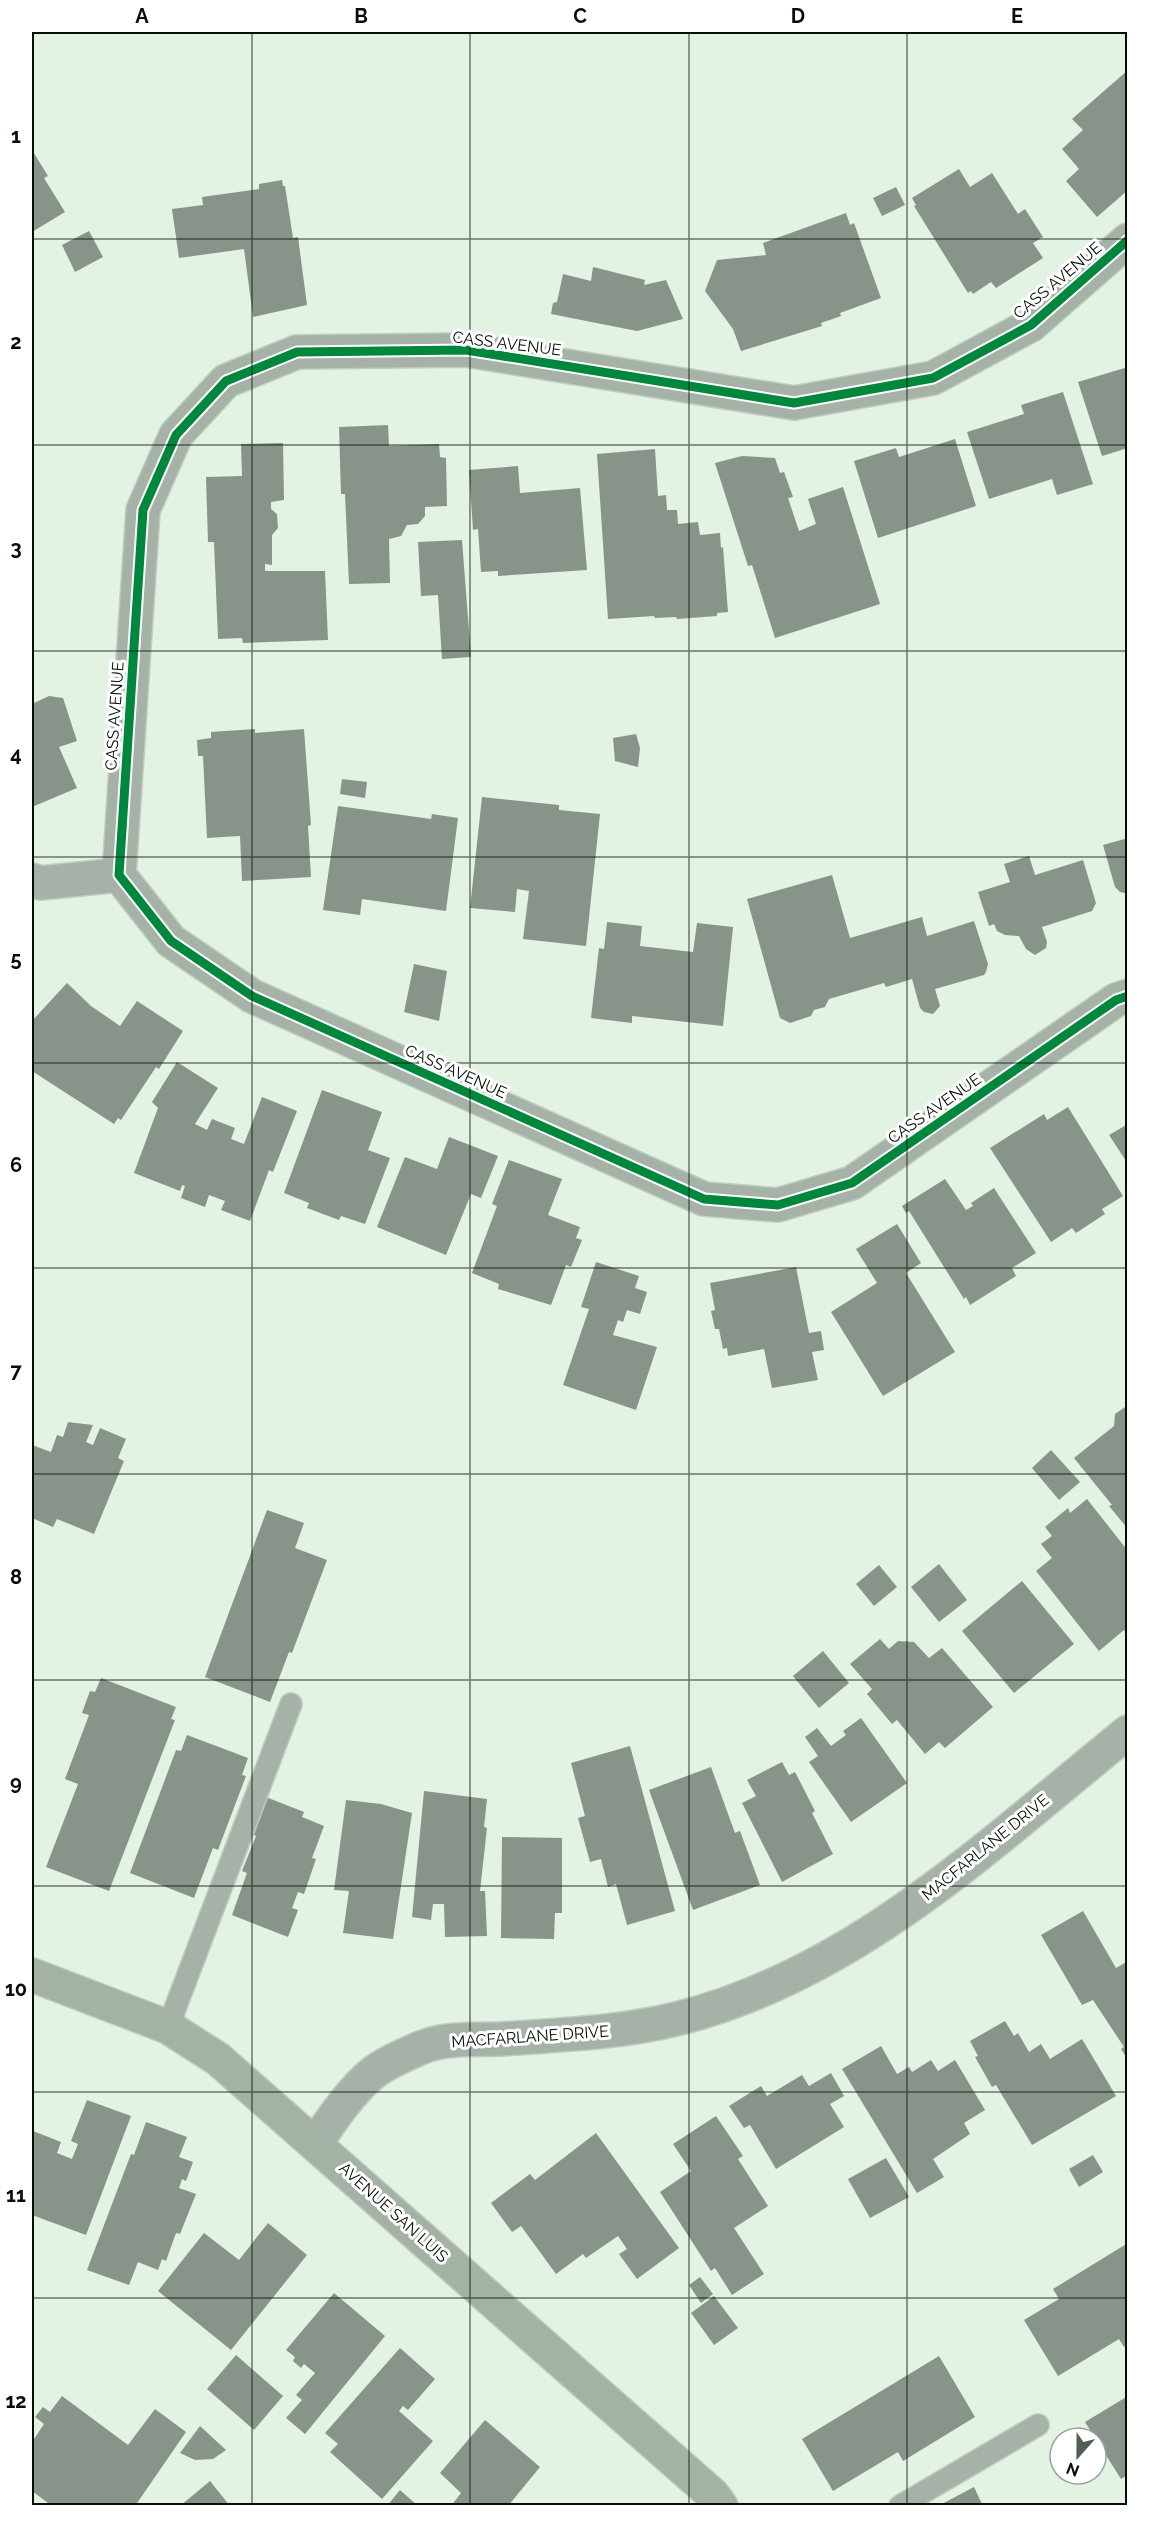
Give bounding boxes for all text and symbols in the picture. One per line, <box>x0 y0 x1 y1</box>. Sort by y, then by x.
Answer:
text: A <box>135 4 149 28</box>
text: B <box>354 4 368 28</box>
text: C <box>573 4 587 28</box>
text: D <box>791 4 805 28</box>
text: E <box>1011 4 1023 28</box>
text: 1 <box>11 124 21 148</box>
street label: CASS AVENUE <box>1009 238 1105 323</box>
street label: CASS AVENUE <box>452 327 563 360</box>
text: 2 <box>10 330 22 354</box>
text: 3 <box>10 536 22 560</box>
street label: CASS AVENUE <box>101 661 128 771</box>
text: 4 <box>10 742 22 766</box>
text: 5 <box>10 947 22 971</box>
street label: CASS AVENUE <box>402 1041 510 1102</box>
street label: CASS AVENUE <box>884 1069 985 1147</box>
text: 6 <box>10 1153 22 1177</box>
text: 7 <box>10 1359 22 1383</box>
text: 8 <box>10 1565 22 1589</box>
text: 9 <box>10 1771 22 1795</box>
street label: MACFARLANE DRIVE <box>918 1790 1053 1904</box>
text: 10 <box>5 1977 27 2001</box>
street label: MACFARLANE DRIVE <box>451 2021 610 2051</box>
street label: AVENUE SAN LUIS <box>335 2158 452 2266</box>
text: 11 <box>6 2183 26 2207</box>
text: 12 <box>5 2389 27 2413</box>
north arrow <box>1048 2426 1108 2486</box>
text: N <box>1064 2458 1082 2481</box>

